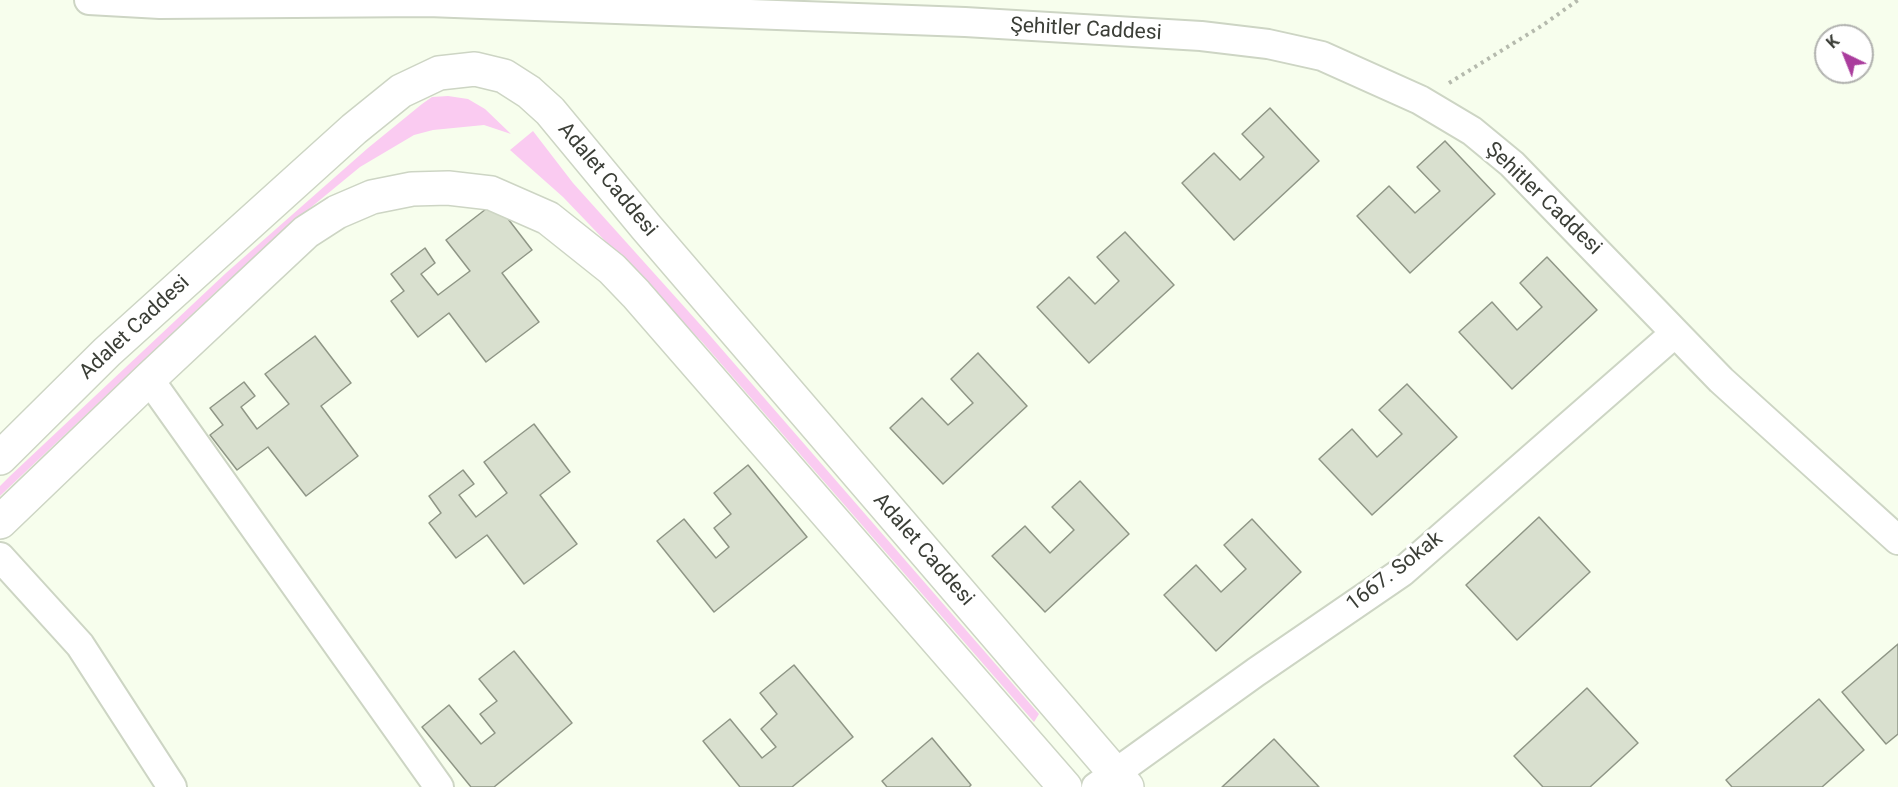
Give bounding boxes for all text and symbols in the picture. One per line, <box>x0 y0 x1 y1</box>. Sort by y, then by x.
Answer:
street label: Şehitler Caddesi <box>1010 13 1162 47</box>
north arrow <box>1814 24 1874 84</box>
text: K <box>1823 32 1843 52</box>
street label: Adalet Caddesi <box>552 118 662 242</box>
street label: Şehitler Caddesi <box>1480 137 1606 261</box>
street label: Adalet Caddesi <box>75 271 195 385</box>
street label: Adalet Caddesi <box>867 488 979 612</box>
street label: 1667. Sokak <box>1342 527 1448 617</box>

